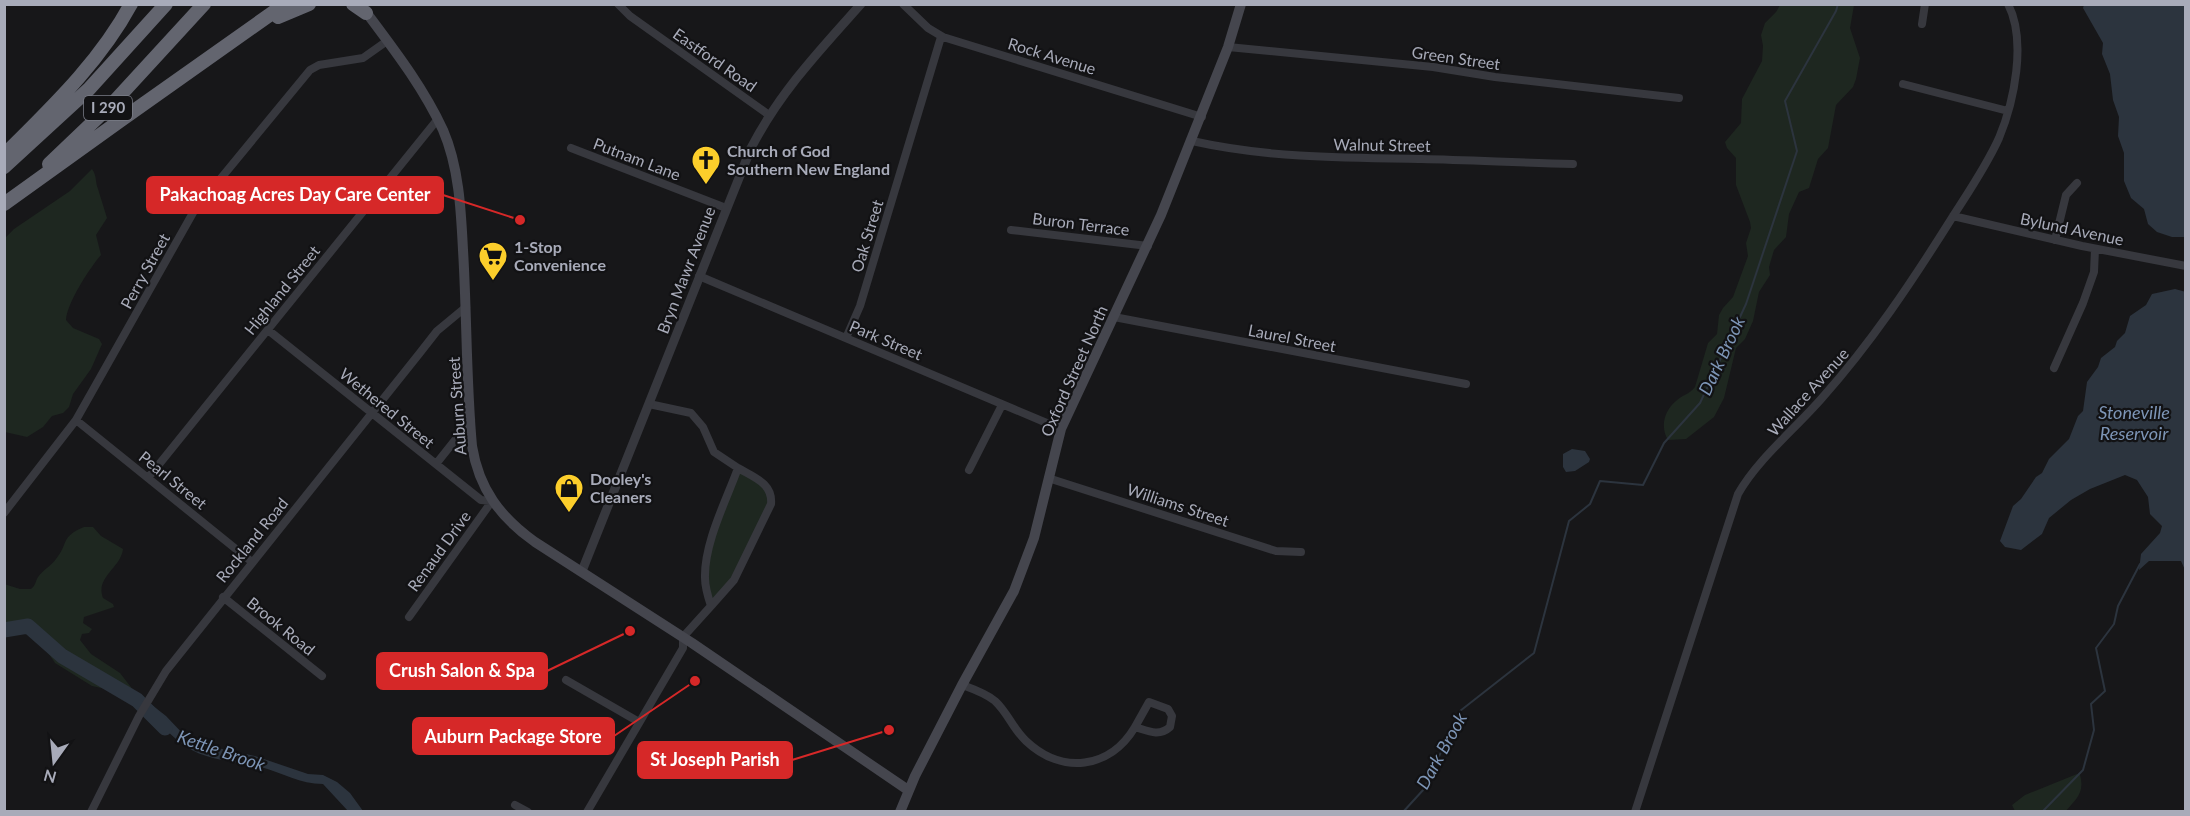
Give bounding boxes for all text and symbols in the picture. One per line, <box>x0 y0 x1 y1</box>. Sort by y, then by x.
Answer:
street label: Eastford Road <box>670 24 761 95</box>
street label: Rock Avenue <box>1006 33 1098 78</box>
street label: Green Street <box>1411 42 1502 73</box>
road number: I 290 <box>84 96 132 120</box>
street label: Putnam Lane <box>591 133 683 184</box>
street label: Walnut Street <box>1333 134 1431 155</box>
place label: Church of God Southern New England <box>727 141 890 178</box>
church icon: Church of God Southern New England <box>690 144 722 186</box>
callout: Pakachoag Acres Day Care Center <box>147 177 443 213</box>
text: Pakachoag Acres Day Care Center <box>159 183 431 205</box>
street label: Oak Street <box>846 197 887 274</box>
street label: Bryn Mawr Avenue <box>653 204 718 336</box>
street label: Buron Terrace <box>1031 208 1131 239</box>
street label: Bylund Avenue <box>2019 208 2126 249</box>
street label: Perry Street <box>116 229 173 312</box>
place label: 1-Stop Convenience <box>514 237 606 274</box>
supermarket icon: 1-Stop Convenience <box>477 240 509 282</box>
street label: Highland Street <box>240 241 323 338</box>
street label: Oxford Street North <box>1036 302 1111 439</box>
water label: Dark Brook <box>1693 312 1749 398</box>
street label: Park Street <box>847 316 926 364</box>
street label: Laurel Street <box>1247 320 1338 355</box>
street label: Wallace Avenue <box>1763 344 1852 439</box>
street label: Auburn Street <box>444 356 469 456</box>
street label: Wethered Street <box>336 364 439 452</box>
water label: Stoneville Reservoir <box>2098 401 2170 444</box>
street label: Pearl Street <box>136 447 211 513</box>
place label: Dooley's Cleaners <box>590 469 652 506</box>
shop icon: Dooley's Cleaners <box>553 472 585 514</box>
street label: Williams Street <box>1125 479 1232 530</box>
street label: Rockland Road <box>212 493 292 586</box>
street label: Renaud Drive <box>403 507 474 595</box>
street label: Brook Road <box>244 593 319 659</box>
callout: Crush Salon & Spa <box>377 653 547 689</box>
text: Crush Salon & Spa <box>389 659 535 681</box>
water label: Dark Brook <box>1411 708 1471 793</box>
callout: Auburn Package Store <box>413 718 614 754</box>
water label: Kettle Brook <box>175 725 269 775</box>
text: Auburn Package Store <box>423 725 602 747</box>
north arrow <box>24 732 84 792</box>
callout: St Joseph Parish <box>638 742 792 778</box>
text: St Joseph Parish <box>650 748 780 770</box>
text: N <box>42 766 58 788</box>

